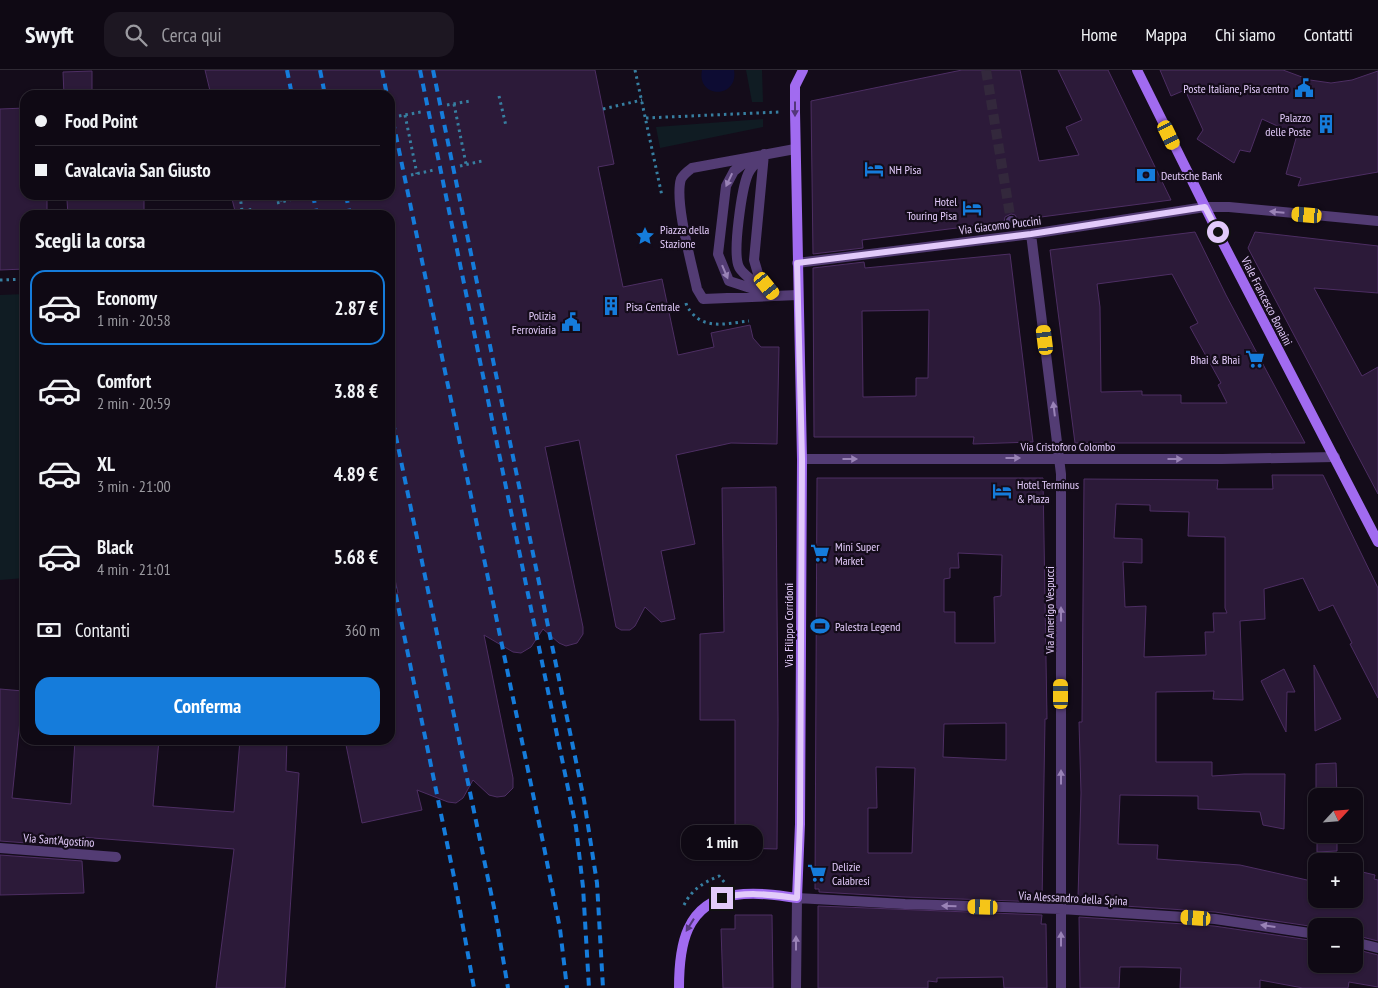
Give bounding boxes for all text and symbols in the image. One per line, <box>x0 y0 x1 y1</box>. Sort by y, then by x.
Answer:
search box <box>104 12 454 57</box>
text: Swyft <box>25 19 74 50</box>
icon: search <box>122 21 150 49</box>
text: Cerca qui <box>162 23 222 47</box>
text: Home <box>1081 23 1118 46</box>
text: Mappa <box>1146 23 1187 46</box>
text: Chi siamo <box>1215 23 1276 46</box>
text: Contatti <box>1304 23 1353 46</box>
public building icon: Poste Italiane, Pisa centro <box>1293 77 1315 99</box>
place label: Poste Italiane, Pisa centro <box>1183 81 1289 96</box>
one-way arrow <box>791 101 799 117</box>
text: Food Point <box>65 109 138 133</box>
place label: Palazzo delle Poste <box>1265 110 1311 139</box>
building icon: Palazzo delle Poste <box>1315 113 1337 135</box>
car <box>1155 118 1182 152</box>
text: Cavalcavia San Giusto <box>65 158 211 182</box>
hotel icon: NH Pisa <box>863 158 885 180</box>
place label: NH Pisa <box>889 162 922 177</box>
bank icon: Deutsche Bank <box>1135 164 1157 186</box>
place label: Deutsche Bank <box>1161 168 1223 183</box>
one-way arrow <box>725 173 733 187</box>
place label: Hotel Touring Pisa <box>907 194 957 223</box>
hotel icon: Hotel Touring Pisa <box>961 197 983 219</box>
car <box>1291 206 1322 224</box>
one-way arrow <box>1269 208 1285 216</box>
street label: Via Giacomo Puccini <box>957 213 1042 238</box>
route start <box>1207 221 1229 243</box>
place label: Piazza della Stazione <box>660 222 710 251</box>
place icon: Piazza della Stazione <box>634 225 656 247</box>
text: Scegli la corsa <box>35 226 145 254</box>
street label: Viale Francesco Bonaini <box>1238 253 1296 348</box>
one-way arrow <box>722 265 730 279</box>
car <box>751 270 782 302</box>
icon: car <box>37 285 82 330</box>
text: Economy <box>97 286 157 310</box>
building icon: Pisa Centrale <box>600 295 622 317</box>
text: 2.87 € <box>335 296 378 320</box>
place label: Pisa Centrale <box>626 299 680 314</box>
place label: Polizia Ferroviaria <box>512 308 556 337</box>
text: 1 min · 20:58 <box>97 310 171 330</box>
public building icon: Polizia Ferroviaria <box>560 311 582 333</box>
car <box>1035 324 1054 356</box>
supermarket icon: Bhai & Bhai <box>1244 348 1266 370</box>
place label: Bhai & Bhai <box>1190 352 1240 367</box>
icon: car <box>37 368 82 413</box>
text: Comfort <box>97 369 151 393</box>
text: 3.88 € <box>334 379 378 403</box>
text: 2 min · 20:59 <box>97 393 171 413</box>
one-way arrow <box>1050 401 1058 417</box>
street label: Via Cristoforo Colombo <box>1020 439 1115 454</box>
icon: car <box>37 451 82 496</box>
text: XL <box>97 452 115 476</box>
one-way arrow <box>1005 454 1021 462</box>
one-way arrow <box>843 455 859 463</box>
one-way arrow <box>1168 455 1184 463</box>
text: 4.89 € <box>334 462 378 486</box>
text: 3 min · 21:00 <box>97 476 171 496</box>
place label: Hotel Terminus & Plaza <box>1017 477 1079 506</box>
hotel icon: Hotel Terminus & Plaza <box>991 480 1013 502</box>
icon: car <box>37 534 82 579</box>
text: Black <box>97 535 133 559</box>
place label: Mini Super Market <box>835 539 880 568</box>
supermarket icon: Mini Super Market <box>809 542 831 564</box>
text: 5.68 € <box>334 545 378 569</box>
text: 4 min · 21:01 <box>97 559 171 579</box>
street label: Via Amerigo Vespucci <box>1042 566 1057 655</box>
street label: Via Filippo Corridoni <box>781 583 796 668</box>
one-way arrow <box>1057 606 1065 622</box>
sports icon: Palestra Legend <box>809 615 831 637</box>
icon: cash <box>35 616 63 644</box>
text: Contanti <box>75 618 130 642</box>
place label: Palestra Legend <box>835 619 901 634</box>
text: 360 m <box>345 620 380 640</box>
button: Conferma <box>35 677 380 735</box>
car <box>1053 679 1068 709</box>
one-way arrow <box>1057 769 1065 785</box>
north arrow <box>1308 788 1362 842</box>
map controls <box>1308 788 1363 973</box>
callout: 1 min <box>681 826 763 860</box>
street label: Via Sant'Agostino <box>22 830 95 850</box>
text: 1 min <box>706 832 738 852</box>
button: + <box>1308 853 1363 908</box>
place label: Delizie Calabresi <box>832 859 870 888</box>
supermarket icon: Delizie Calabresi <box>806 862 828 884</box>
route end <box>711 887 733 909</box>
street label: Via Alessandro della Spina <box>1017 888 1128 908</box>
car <box>967 899 998 915</box>
one-way arrow <box>941 901 957 909</box>
car <box>1180 909 1211 927</box>
button: − <box>1308 918 1363 973</box>
one-way arrow <box>686 919 695 932</box>
one-way arrow <box>1260 922 1276 930</box>
one-way arrow <box>1057 931 1065 947</box>
one-way arrow <box>792 935 800 951</box>

